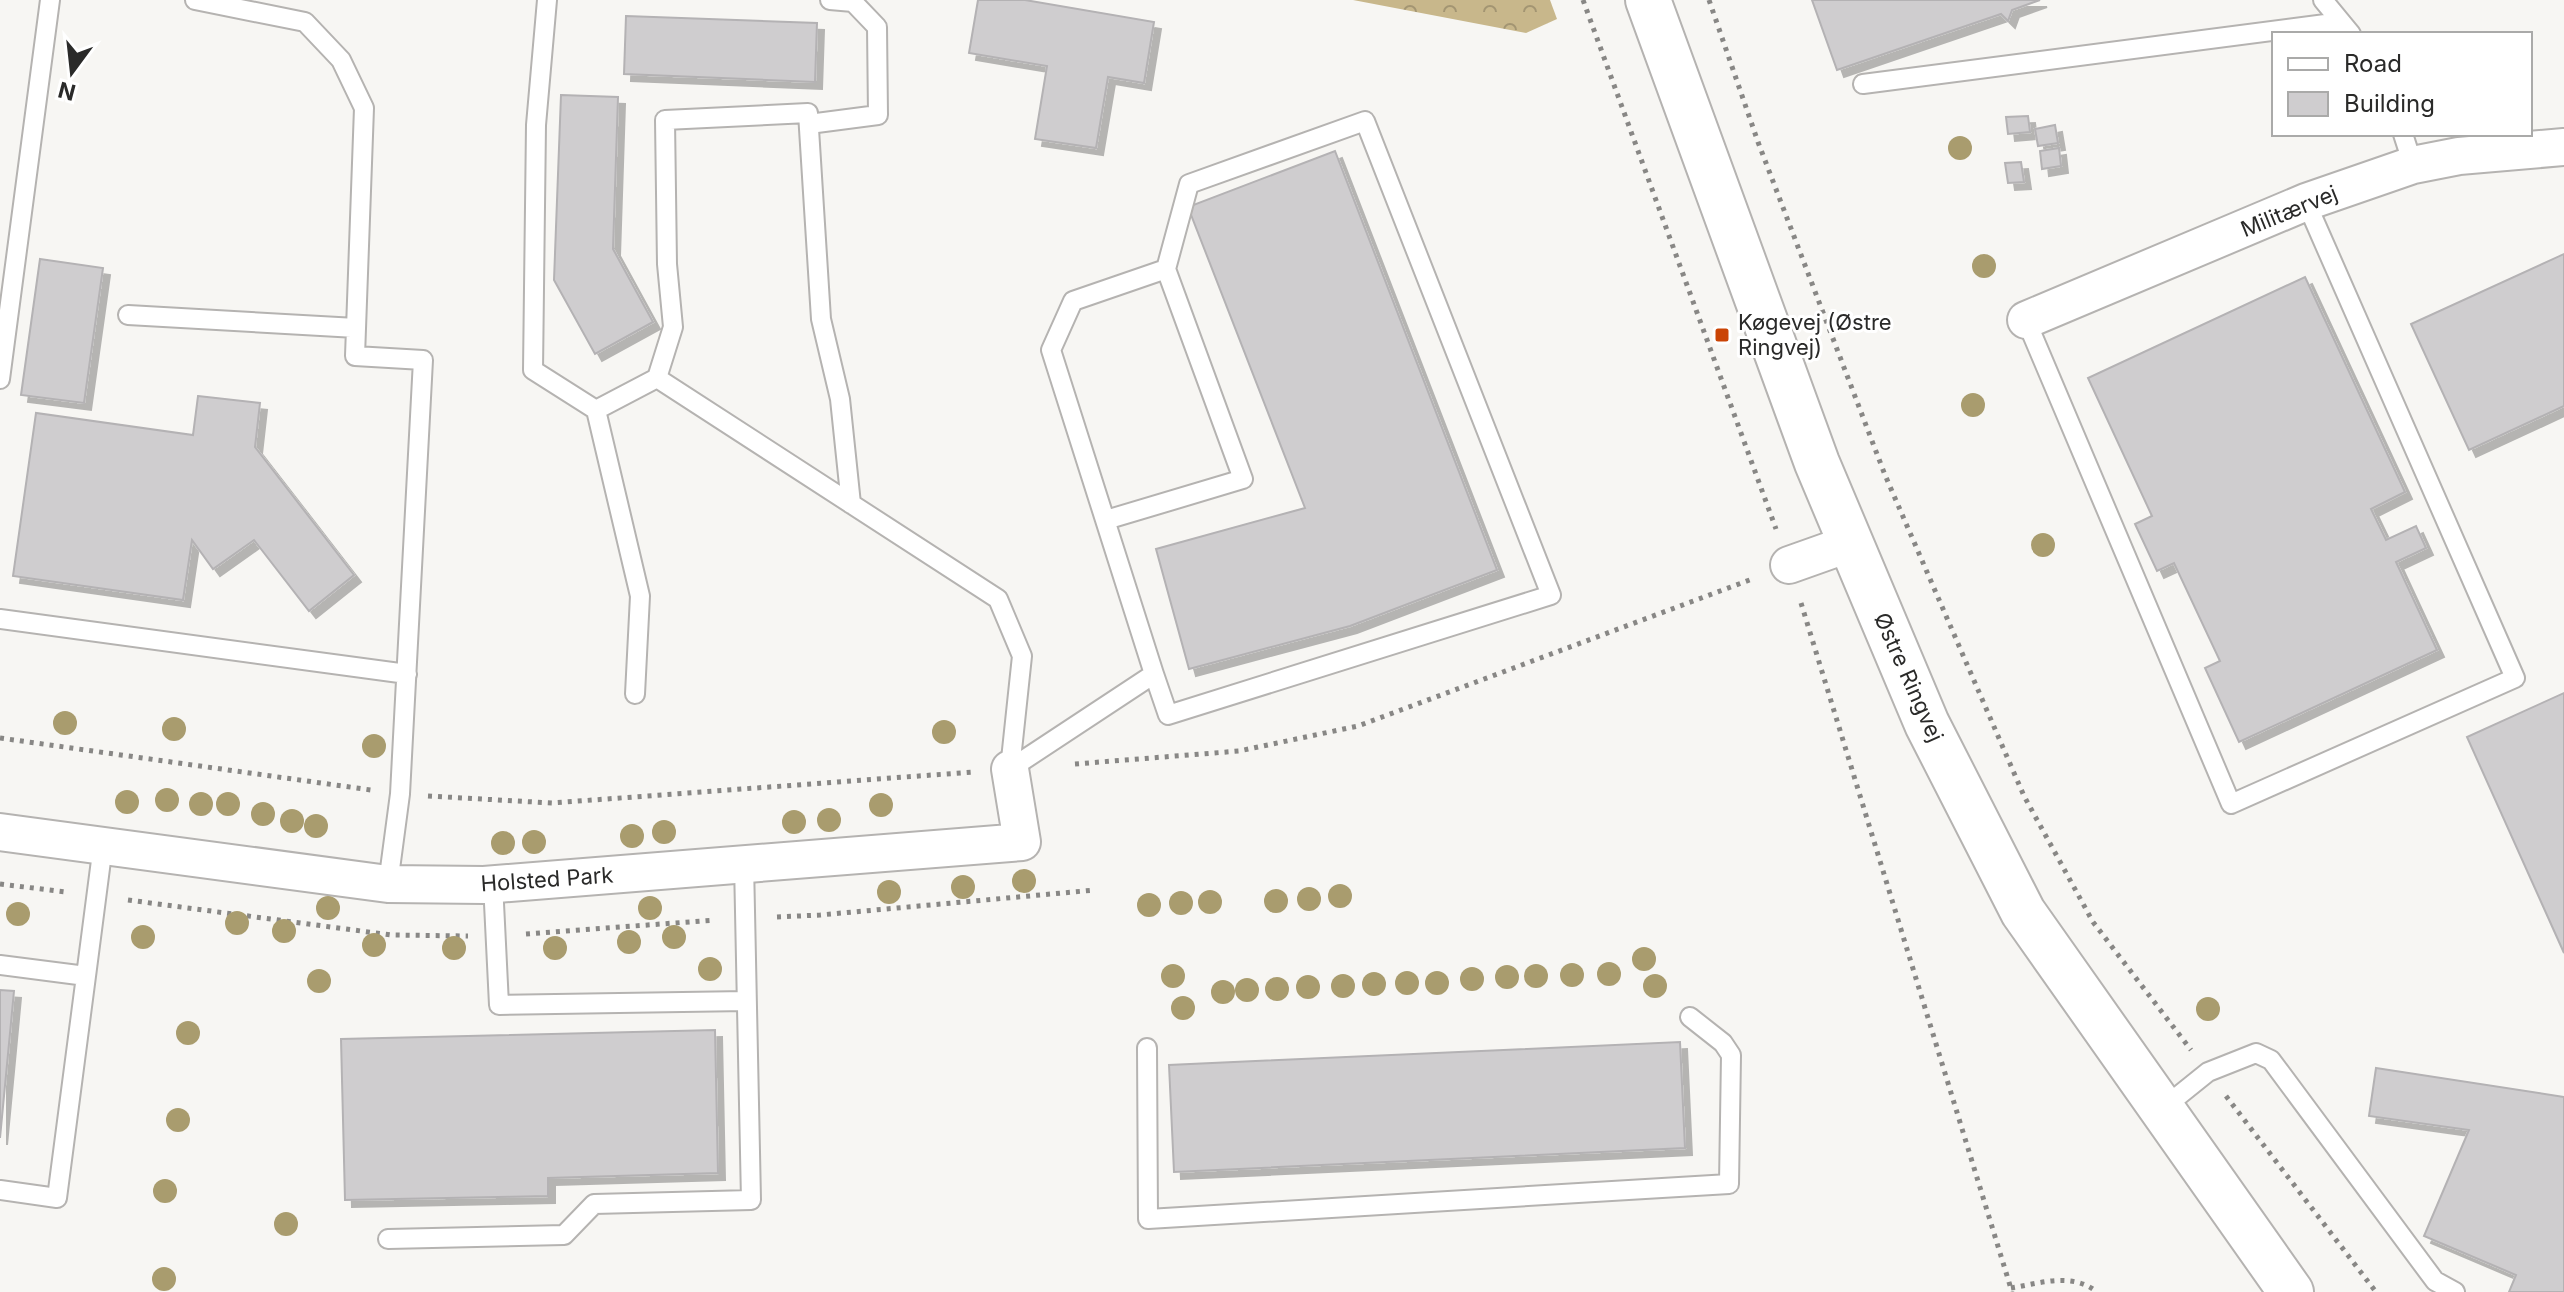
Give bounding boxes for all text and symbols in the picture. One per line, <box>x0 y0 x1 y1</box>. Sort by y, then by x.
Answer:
north arrow <box>32 32 112 112</box>
legend <box>2272 32 2532 136</box>
text: Road <box>2344 49 2402 78</box>
text: N <box>55 77 78 106</box>
text: Building <box>2344 89 2435 118</box>
street label: Militærvej <box>2237 180 2341 242</box>
place label: Køgevej (Østre Ringvej) <box>1738 309 1892 360</box>
marker: Køgevej (Østre Ringvej) <box>1713 326 1731 344</box>
street label: Østre Ringvej <box>1869 608 1949 746</box>
street label: Holsted Park <box>480 861 614 897</box>

